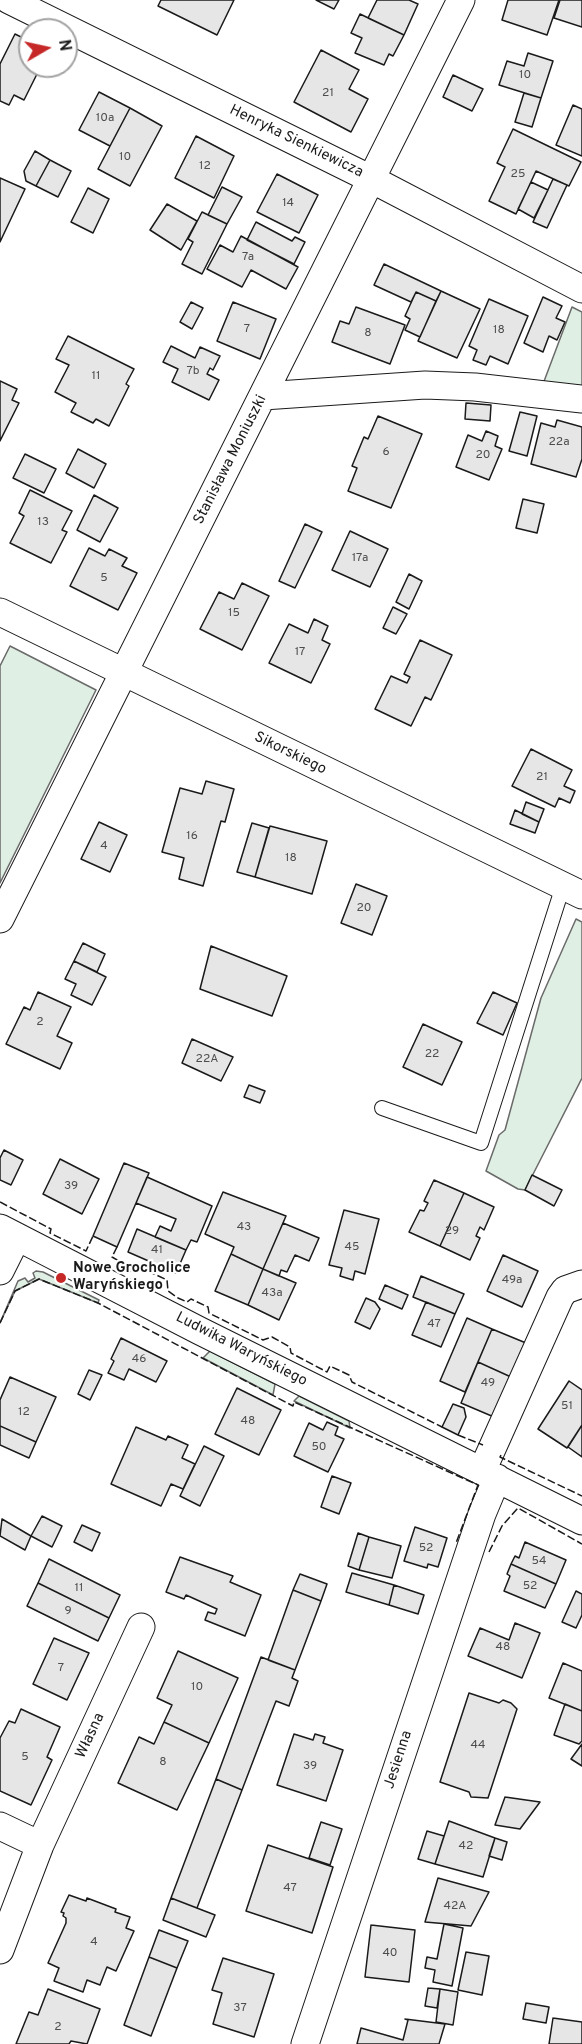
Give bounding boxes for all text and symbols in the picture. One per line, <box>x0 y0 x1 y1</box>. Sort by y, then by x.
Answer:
north arrow <box>18 18 78 78</box>
text: N <box>53 38 75 53</box>
house number: 10 <box>519 69 531 83</box>
house number: 21 <box>322 87 334 101</box>
street label: Henryka Sienkiewicza <box>226 102 366 182</box>
house number: 10a <box>96 112 114 126</box>
house number: 10 <box>119 151 131 165</box>
house number: 12 <box>199 160 211 174</box>
house number: 25 <box>511 168 525 182</box>
house number: 14 <box>282 197 294 211</box>
house number: 7a <box>242 251 254 265</box>
house number: 7 <box>244 323 250 337</box>
house number: 18 <box>493 324 505 338</box>
house number: 8 <box>364 327 372 341</box>
house number: 7b <box>186 365 200 379</box>
house number: 11 <box>92 370 100 384</box>
street label: Stanisława Moniuszki <box>191 392 271 528</box>
house number: 22a <box>549 436 569 450</box>
house number: 6 <box>382 446 390 460</box>
house number: 20 <box>475 449 491 463</box>
house number: 13 <box>37 516 49 530</box>
house number: 17a <box>352 552 368 566</box>
house number: 5 <box>100 572 108 586</box>
house number: 15 <box>228 607 240 621</box>
house number: 17 <box>295 646 305 660</box>
street label: Sikorskiego <box>251 729 329 779</box>
house number: 21 <box>536 771 548 785</box>
house number: 16 <box>186 830 198 844</box>
house number: 4 <box>100 840 108 854</box>
house number: 18 <box>285 852 297 866</box>
house number: 20 <box>356 902 372 916</box>
house number: 2 <box>36 1016 44 1030</box>
house number: 22 <box>425 1048 439 1062</box>
house number: 22A <box>196 1053 218 1067</box>
house number: 39 <box>64 1180 78 1194</box>
house number: 43 <box>237 1221 251 1235</box>
house number: 29 <box>445 1225 459 1239</box>
house number: 45 <box>345 1241 359 1255</box>
house number: 41 <box>151 1244 163 1258</box>
place label: Nowe Grocholice Waryńskiego <box>73 1260 191 1295</box>
marker: Nowe Grocholice Waryńskiego <box>54 1271 68 1285</box>
house number: 49a <box>502 1274 522 1288</box>
house number: 43a <box>261 1287 283 1301</box>
street label: Ludwika Waryńskiego <box>172 1309 310 1391</box>
house number: 47 <box>427 1318 441 1332</box>
house number: 46 <box>132 1353 146 1367</box>
house number: 49 <box>481 1377 495 1391</box>
house number: 51 <box>561 1400 573 1414</box>
house number: 12 <box>18 1406 30 1420</box>
house number: 48 <box>241 1415 255 1429</box>
house number: 50 <box>311 1441 327 1455</box>
house number: 52 <box>419 1542 433 1556</box>
house number: 54 <box>531 1555 547 1569</box>
house number: 52 <box>523 1580 537 1594</box>
house number: 11 <box>75 1582 83 1596</box>
house number: 9 <box>64 1605 72 1619</box>
house number: 48 <box>496 1641 510 1655</box>
house number: 7 <box>58 1662 64 1676</box>
house number: 10 <box>191 1681 203 1695</box>
street label: Własna <box>73 1710 109 1762</box>
street label: Jesienna <box>381 1729 417 1791</box>
house number: 44 <box>471 1739 485 1753</box>
house number: 5 <box>21 1751 29 1765</box>
house number: 8 <box>159 1756 167 1770</box>
house number: 39 <box>303 1760 317 1774</box>
house number: 42 <box>459 1840 473 1854</box>
house number: 47 <box>283 1882 297 1896</box>
house number: 42A <box>444 1900 466 1914</box>
house number: 4 <box>90 1936 98 1950</box>
house number: 40 <box>382 1947 398 1961</box>
house number: 37 <box>233 2002 247 2016</box>
house number: 2 <box>54 2021 62 2035</box>

